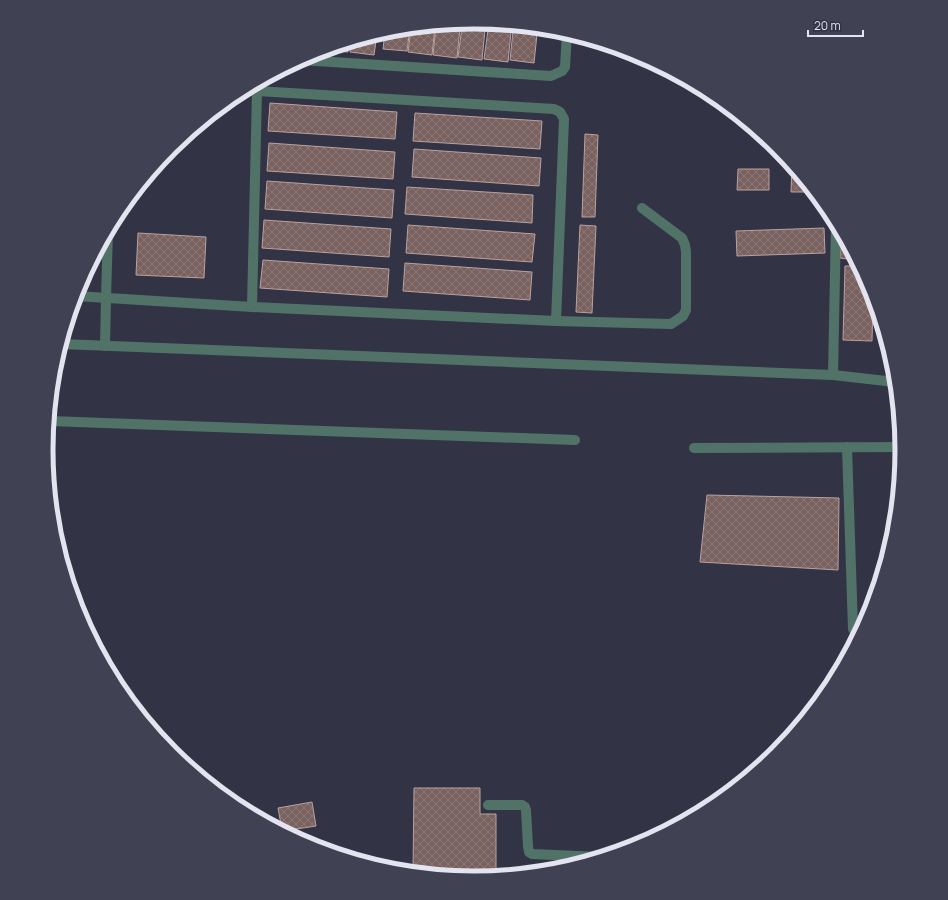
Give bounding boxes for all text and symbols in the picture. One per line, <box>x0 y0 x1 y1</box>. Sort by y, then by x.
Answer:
scale bar <box>808 12 863 38</box>
text: 20 m <box>814 17 841 34</box>

